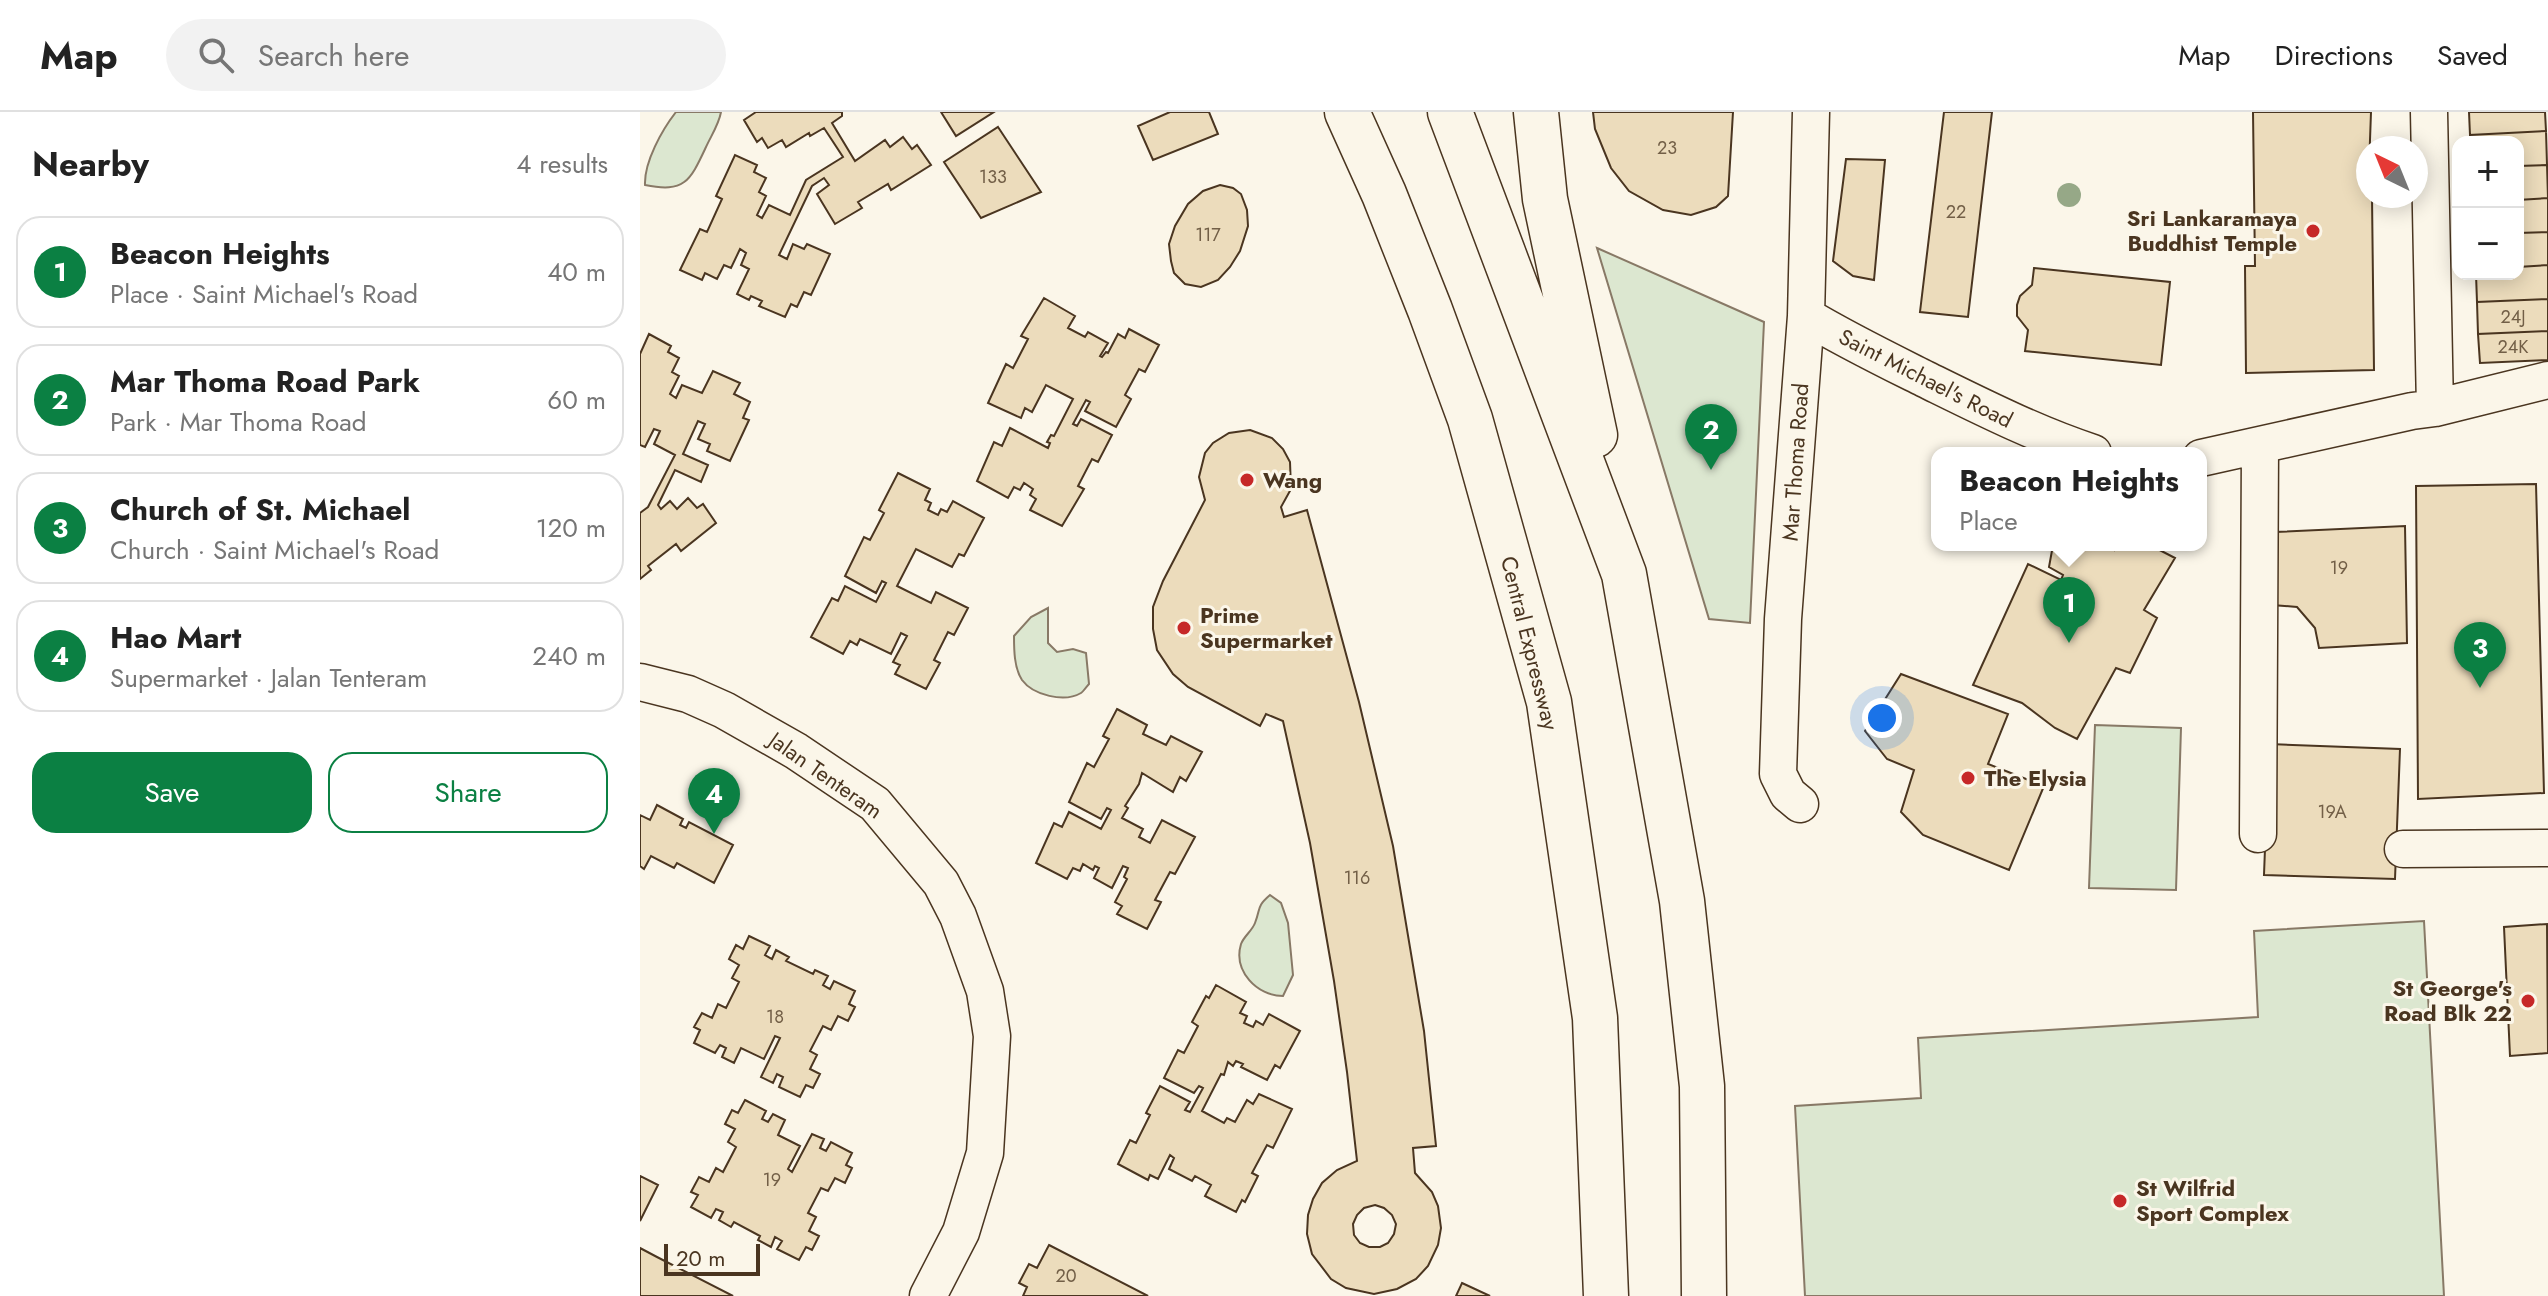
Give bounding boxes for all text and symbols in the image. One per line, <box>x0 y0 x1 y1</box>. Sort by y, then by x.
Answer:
search box <box>166 19 726 91</box>
text: Map <box>40 28 118 83</box>
icon: search <box>194 33 238 77</box>
text: Search here <box>258 34 410 77</box>
text: Map <box>2178 35 2230 76</box>
text: Directions <box>2274 35 2393 76</box>
text: Saved <box>2437 35 2508 76</box>
house number: 23 <box>1657 135 1677 161</box>
north arrow <box>2356 136 2428 208</box>
map controls <box>2452 136 2524 280</box>
button: + <box>2452 136 2524 208</box>
text: Nearby <box>32 140 149 189</box>
text: 4 results <box>516 145 608 183</box>
house number: 133 <box>979 164 1007 190</box>
house number: 22 <box>1946 199 1966 225</box>
place label: Sri Lankaramaya Buddhist Temple <box>2127 202 2297 259</box>
button: − <box>2452 208 2524 280</box>
house number: 117 <box>1195 222 1221 248</box>
marker: Sri Lankaramaya Buddhist Temple <box>2304 222 2322 240</box>
text: Beacon Heights <box>110 232 330 275</box>
text: 1 <box>53 253 67 291</box>
text: 40 m <box>547 253 606 291</box>
text: Place · Saint Michael's Road <box>110 275 418 313</box>
house number: 24J <box>2500 304 2526 330</box>
street label: Saint Michael's Road <box>1833 320 2019 436</box>
house number: 24K <box>2498 334 2529 360</box>
text: Mar Thoma Road Park <box>110 360 420 403</box>
text: 2 <box>51 381 69 419</box>
text: 60 m <box>547 381 606 419</box>
street label: Mar Thoma Road <box>1774 382 1816 542</box>
text: Park · Mar Thoma Road <box>110 403 367 441</box>
pin: 2 <box>1685 404 1737 470</box>
popup <box>1931 447 2207 551</box>
text: Beacon Heights <box>1959 459 2179 502</box>
place label: Wang <box>1263 464 1322 496</box>
marker: Wang <box>1238 471 1256 489</box>
text: Church of St. Michael <box>110 488 410 531</box>
text: Place <box>1959 502 2018 540</box>
text: 3 <box>52 509 68 547</box>
text: 120 m <box>536 509 606 547</box>
text: Church · Saint Michael's Road <box>110 531 439 569</box>
street label: Central Expressway <box>1493 553 1567 734</box>
house number: 19 <box>2330 555 2348 581</box>
pin: 1 <box>2043 577 2095 643</box>
place label: Prime Supermarket <box>1200 599 1333 656</box>
text: Hao Mart <box>110 616 241 659</box>
marker: Prime Supermarket <box>1175 619 1193 637</box>
pin: 3 <box>2454 622 2506 688</box>
text: 4 <box>51 637 69 675</box>
text: 240 m <box>532 637 606 675</box>
text: Supermarket · Jalan Tenteram <box>110 659 427 697</box>
your location <box>1862 698 1902 738</box>
street label: Jalan Tenteram <box>760 722 889 826</box>
button: Save <box>32 752 312 833</box>
button: Share <box>328 752 608 833</box>
place label: The Elysia <box>1984 762 2087 794</box>
pin: 4 <box>688 768 740 834</box>
marker: The Elysia <box>1959 769 1977 787</box>
house number: 19A <box>2317 799 2347 825</box>
house number: 116 <box>1344 865 1370 891</box>
place label: St George's Road Blk 22 <box>2384 972 2512 1029</box>
marker: St George's Road Blk 22 <box>2519 992 2537 1010</box>
house number: 18 <box>766 1004 784 1030</box>
house number: 19 <box>763 1167 781 1193</box>
place label: St Wilfrid Sport Complex <box>2136 1172 2289 1229</box>
marker: St Wilfrid Sport Complex <box>2111 1192 2129 1210</box>
scale bar <box>664 1240 760 1276</box>
text: 20 m <box>676 1242 725 1274</box>
house number: 20 <box>1055 1263 1077 1289</box>

